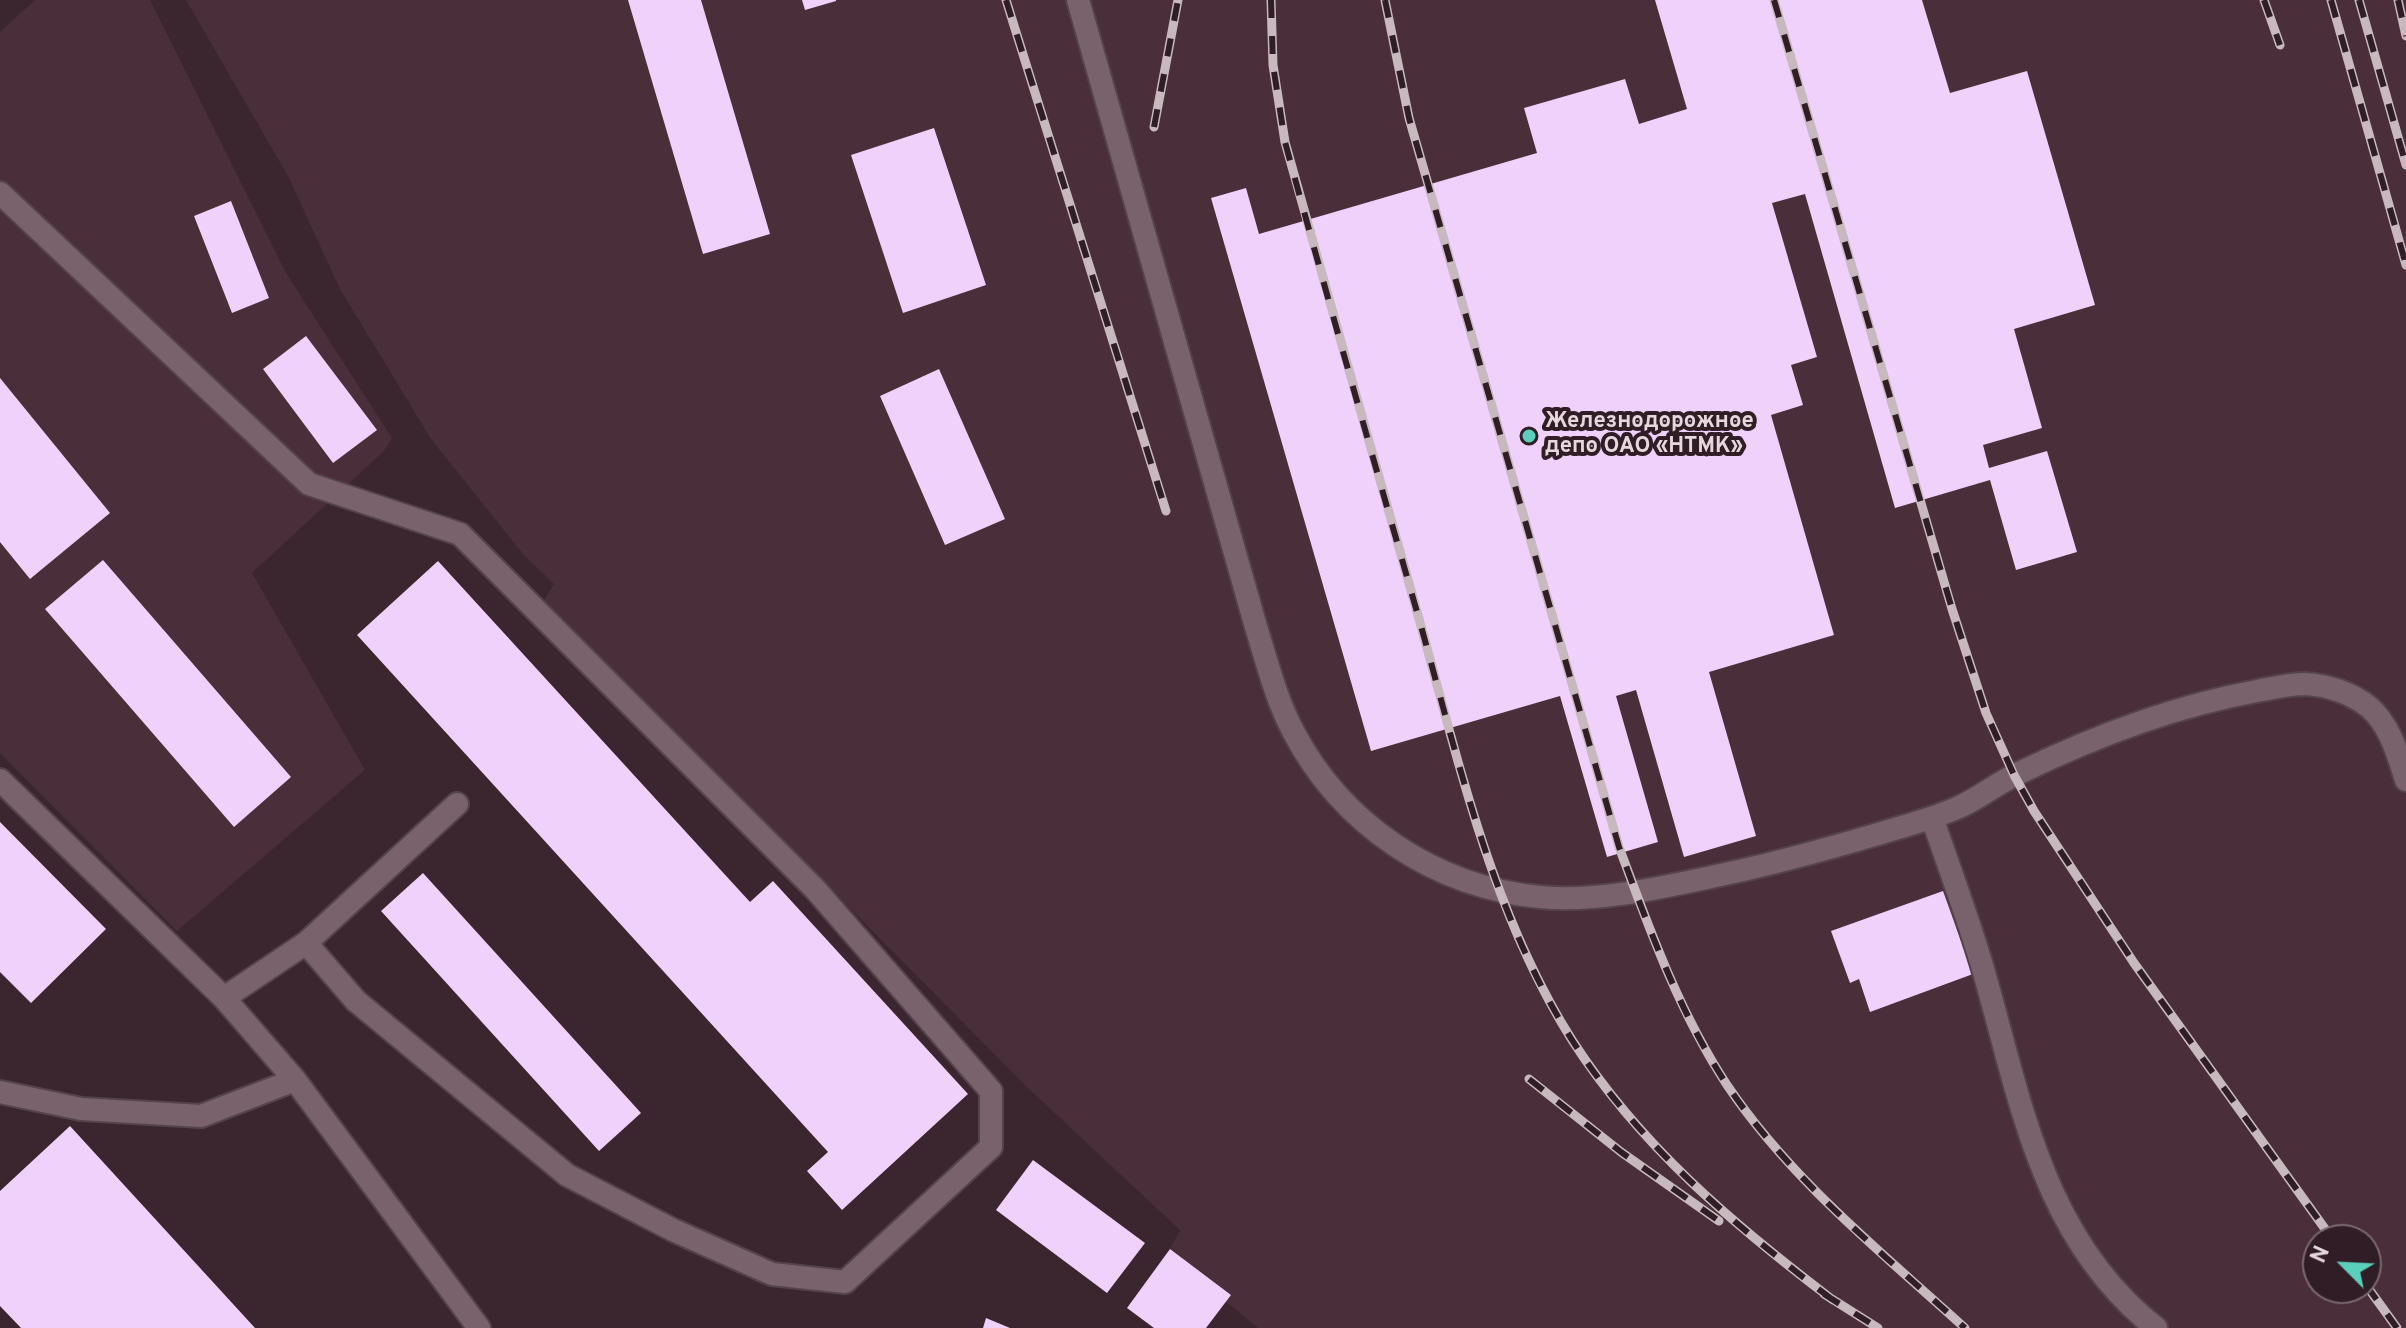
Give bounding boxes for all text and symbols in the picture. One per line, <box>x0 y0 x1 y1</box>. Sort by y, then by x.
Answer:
place label: Железнодорожное депо ОАО «НТМК» <box>1545 410 1754 462</box>
marker: Железнодорожное депо ОАО «НТМК» <box>1520 427 1538 445</box>
north arrow <box>2302 1224 2382 1304</box>
text: N <box>2306 1242 2337 1268</box>

